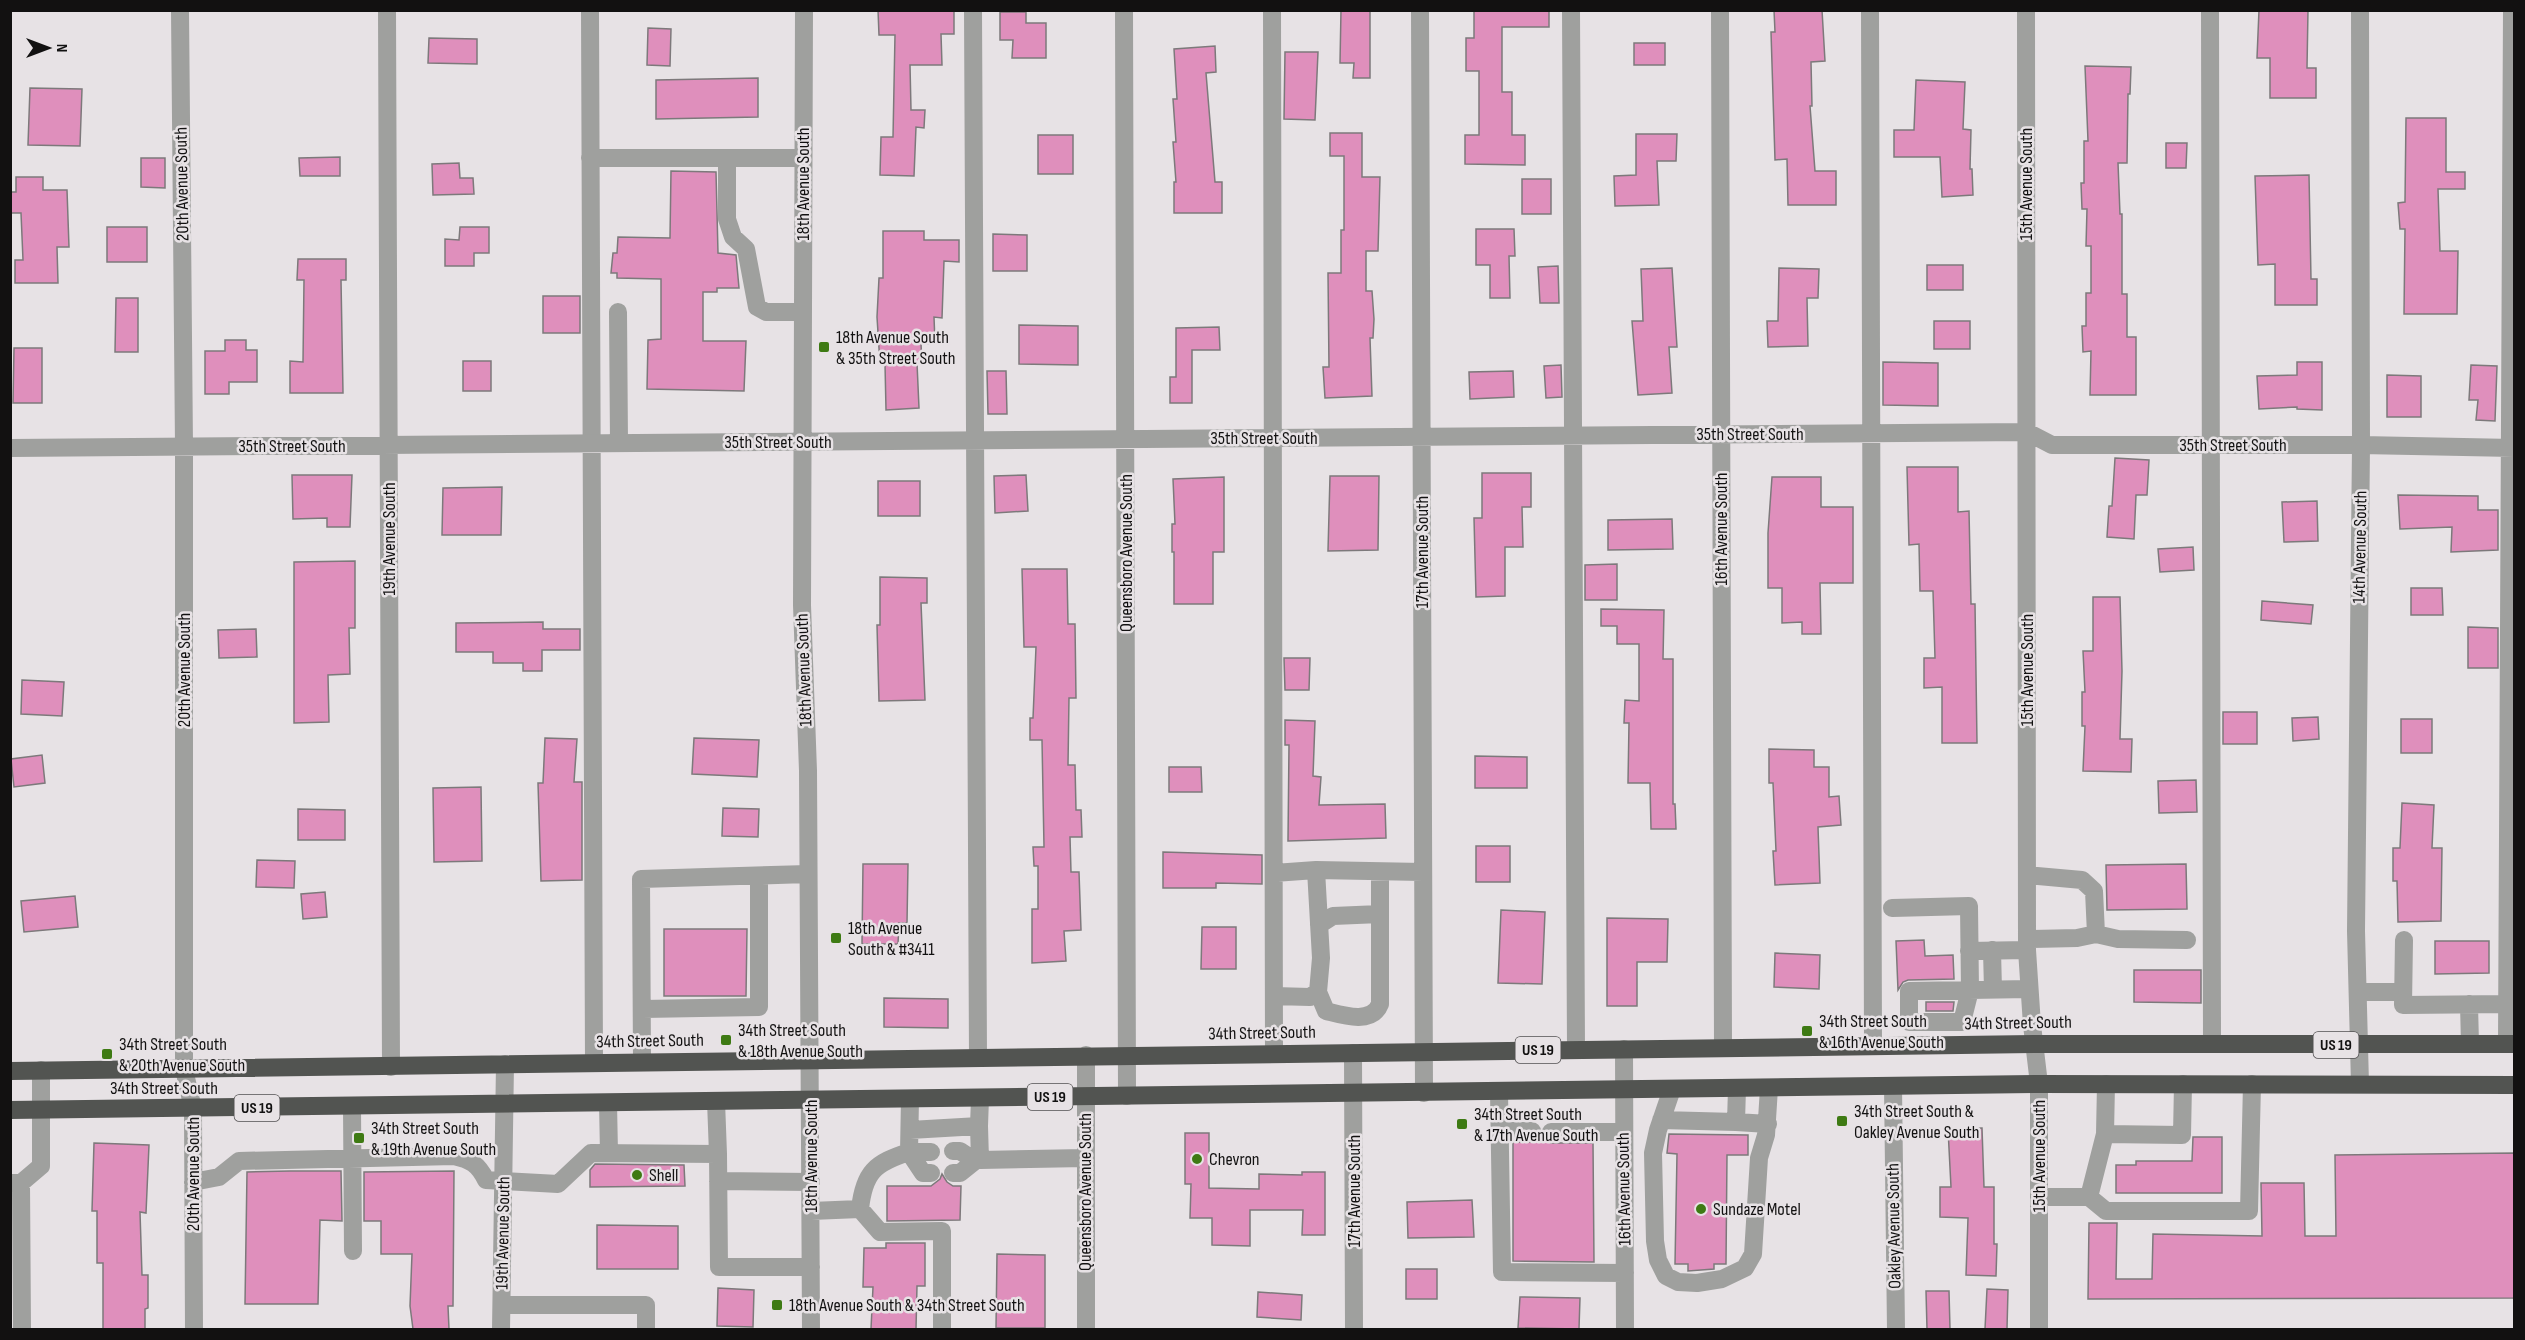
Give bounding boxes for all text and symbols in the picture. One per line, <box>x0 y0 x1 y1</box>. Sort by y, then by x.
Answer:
north arrow <box>18 18 78 78</box>
text: N <box>52 44 71 52</box>
street label: 20th Avenue South <box>171 127 193 241</box>
street label: 18th Avenue South <box>793 127 814 241</box>
street label: 15th Avenue South <box>2016 128 2037 240</box>
place label: 18th Avenue South & 35th Street South <box>836 327 956 369</box>
marker: 18th Avenue South & 35th Street South <box>817 340 831 354</box>
street label: 35th Street South <box>1696 424 1804 445</box>
street label: 35th Street South <box>1210 428 1318 449</box>
street label: 35th Street South <box>724 432 832 453</box>
street label: 35th Street South <box>2179 435 2287 456</box>
street label: 35th Street South <box>238 436 346 457</box>
street label: 16th Avenue South <box>1711 472 1732 586</box>
street label: Queensboro Avenue South <box>1116 474 1137 632</box>
street label: 19th Avenue South <box>379 482 400 596</box>
street label: 14th Avenue South <box>2349 490 2371 604</box>
street label: 17th Avenue South <box>1412 496 1433 608</box>
street label: 20th Avenue South <box>174 613 195 727</box>
street label: 18th Avenue South <box>792 613 816 727</box>
street label: 15th Avenue South <box>2017 614 2038 726</box>
place label: 18th Avenue South & #3411 <box>848 918 935 960</box>
marker: 18th Avenue South & #3411 <box>829 931 843 945</box>
place label: 34th Street South & 16th Avenue South <box>1819 1011 1944 1053</box>
street label: 34th Street South <box>1964 1012 2072 1034</box>
place label: 34th Street South & 18th Avenue South <box>738 1020 863 1062</box>
street label: 34th Street South <box>1208 1022 1316 1044</box>
marker: 34th Street South & 16th Avenue South <box>1800 1024 1814 1038</box>
street label: 34th Street South <box>596 1030 704 1052</box>
road number: US 19 <box>2314 1032 2358 1058</box>
marker: 34th Street South & 18th Avenue South <box>719 1033 733 1047</box>
place label: 34th Street South & 20th Avenue South <box>119 1034 245 1076</box>
road number: US 19 <box>1516 1037 1560 1063</box>
marker: 34th Street South & 20th Avenue South <box>100 1047 114 1061</box>
street label: 34th Street South <box>110 1078 218 1099</box>
road number: US 19 <box>1028 1084 1072 1110</box>
road number: US 19 <box>234 1095 280 1121</box>
street label: 18th Avenue South <box>801 1099 822 1213</box>
street label: 15th Avenue South <box>2029 1100 2050 1212</box>
place label: 34th Street South & Oakley Avenue South <box>1854 1101 1980 1143</box>
place label: 34th Street South & 17th Avenue South <box>1474 1104 1598 1146</box>
street label: Queensboro Avenue South <box>1075 1113 1096 1271</box>
marker: 34th Street South & Oakley Avenue South <box>1835 1114 1849 1128</box>
street label: 20th Avenue South <box>183 1117 204 1231</box>
marker: 34th Street South & 17th Avenue South <box>1455 1117 1469 1131</box>
place label: 34th Street South & 19th Avenue South <box>371 1118 496 1160</box>
marker: 34th Street South & 19th Avenue South <box>352 1131 366 1145</box>
street label: 16th Avenue South <box>1613 1132 1635 1246</box>
street label: 17th Avenue South <box>1344 1135 1365 1247</box>
place label: Chevron <box>1209 1149 1260 1170</box>
marker: Chevron <box>1190 1152 1204 1166</box>
street label: Oakley Avenue South <box>1882 1163 1906 1289</box>
place label: Shell <box>649 1165 678 1186</box>
marker: Shell <box>630 1168 644 1182</box>
street label: 19th Avenue South <box>492 1176 514 1290</box>
place label: Sundaze Motel <box>1713 1199 1801 1220</box>
marker: Sundaze Motel <box>1694 1202 1708 1216</box>
place label: 18th Avenue South & 34th Street South <box>789 1295 1025 1316</box>
marker: 18th Avenue South & 34th Street South <box>770 1298 784 1312</box>

